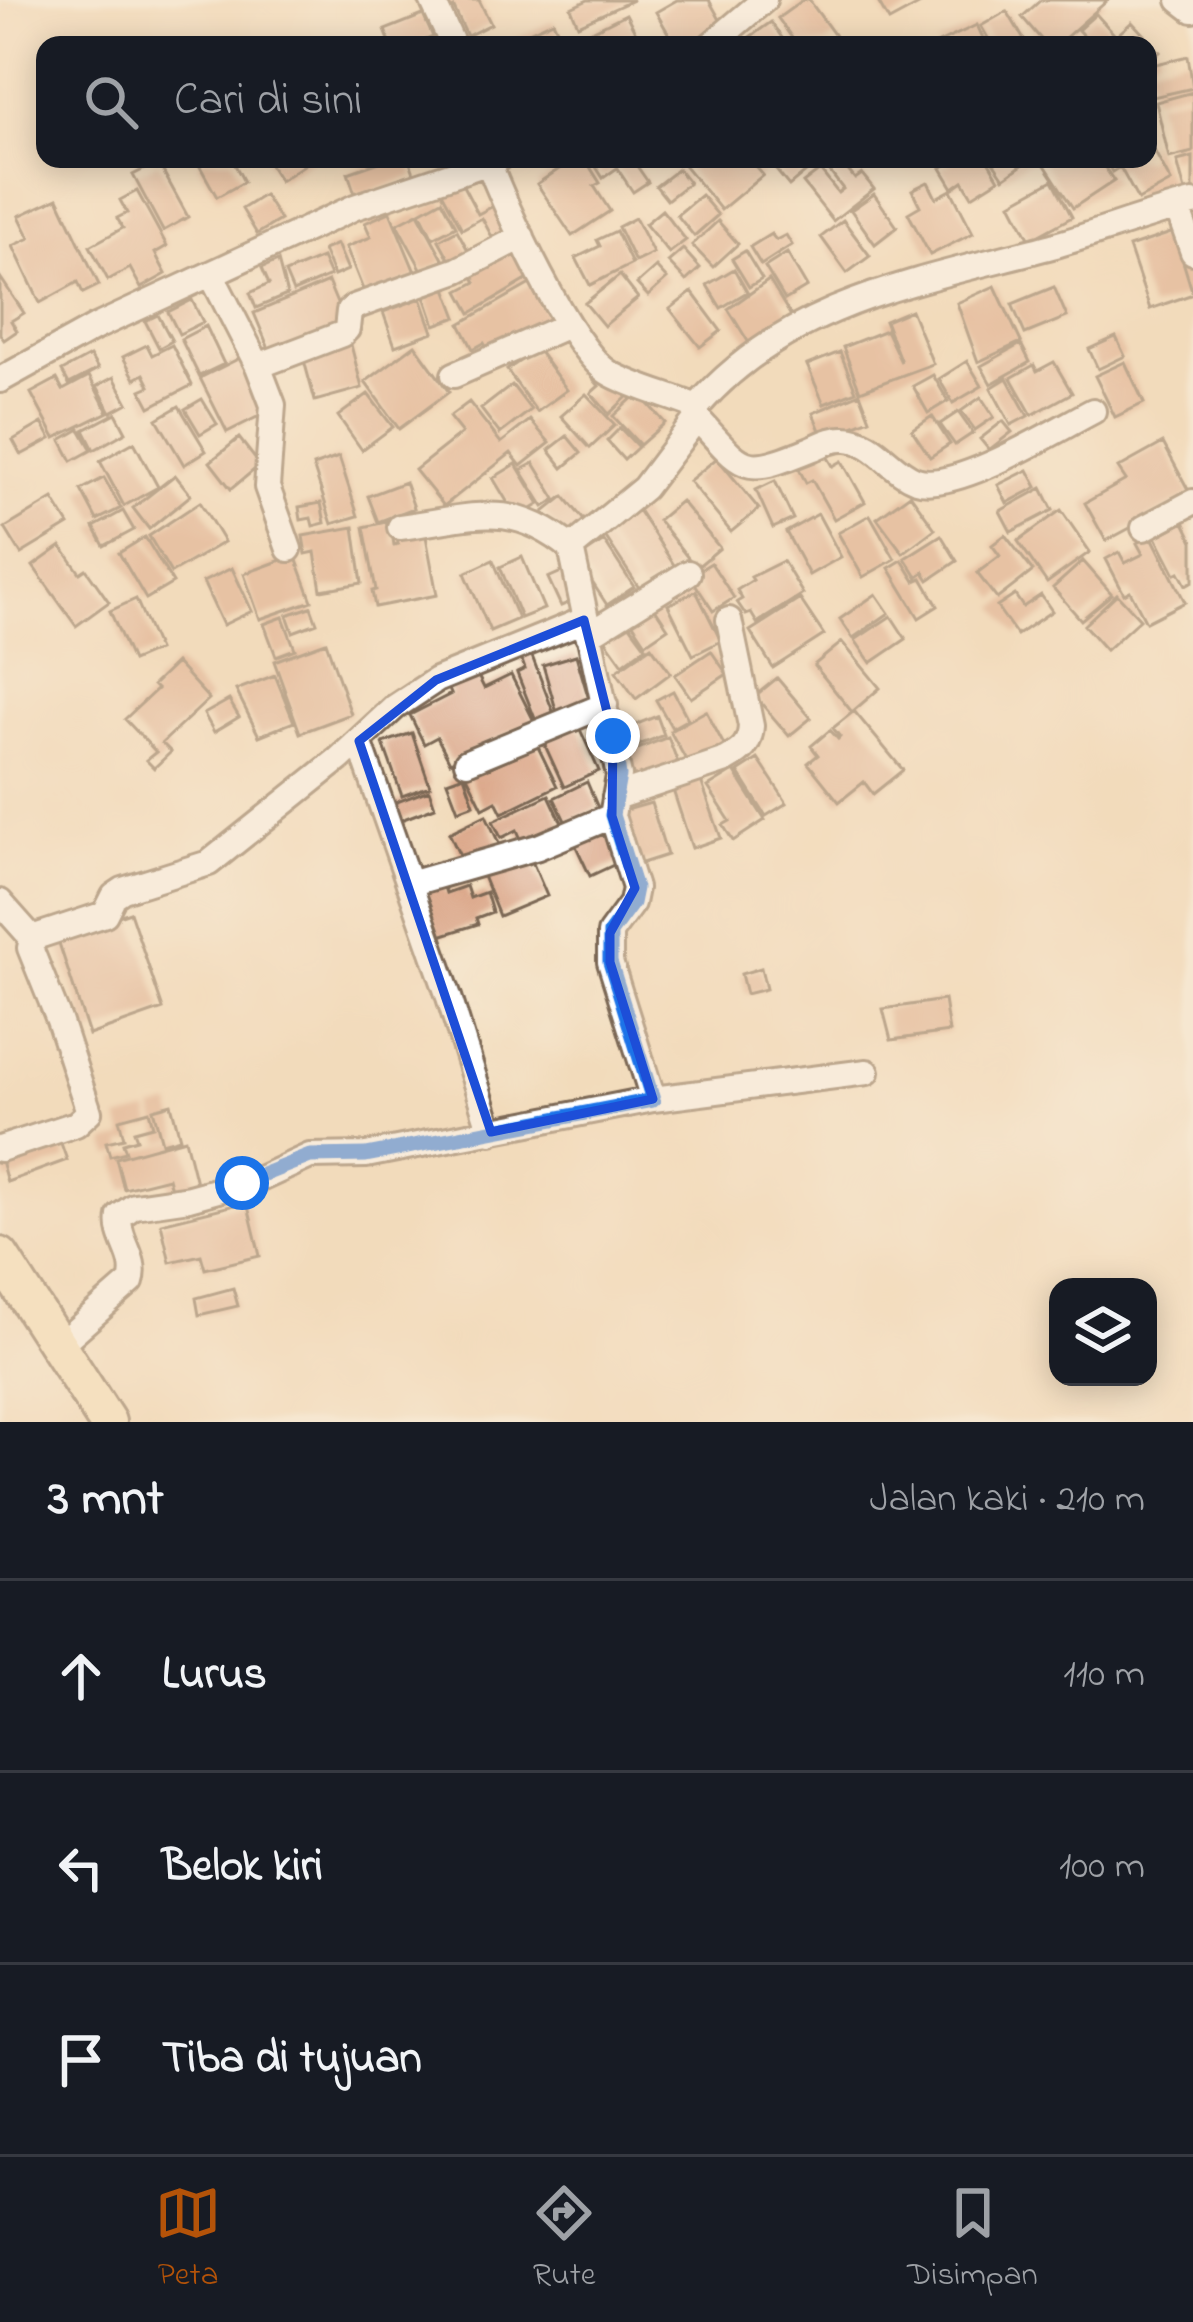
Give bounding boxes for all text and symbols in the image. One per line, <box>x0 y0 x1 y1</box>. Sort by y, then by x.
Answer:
search box <box>36 36 1157 168</box>
icon: search <box>78 69 144 135</box>
text: Cari di sini <box>174 69 362 135</box>
route end <box>586 709 640 763</box>
route start <box>215 1156 269 1210</box>
map controls <box>1049 1278 1157 1386</box>
button: layers <box>1049 1278 1157 1386</box>
text: 3 mnt <box>48 1463 164 1538</box>
text: Jalan kaki · 210 m <box>870 1472 1145 1529</box>
icon: ahead <box>48 1643 114 1709</box>
text: Lurus <box>162 1643 267 1709</box>
text: 110 m <box>1063 1647 1145 1704</box>
icon: left <box>48 1835 114 1901</box>
text: Belok kiri <box>162 1835 323 1901</box>
text: 100 m <box>1059 1839 1145 1896</box>
icon: arrive <box>48 2027 114 2093</box>
text: Tiba di tujuan <box>162 2027 422 2093</box>
tab: Peta <box>155 2180 221 2300</box>
tab: Rute <box>531 2180 597 2300</box>
tab: Disimpan <box>907 2180 1038 2300</box>

